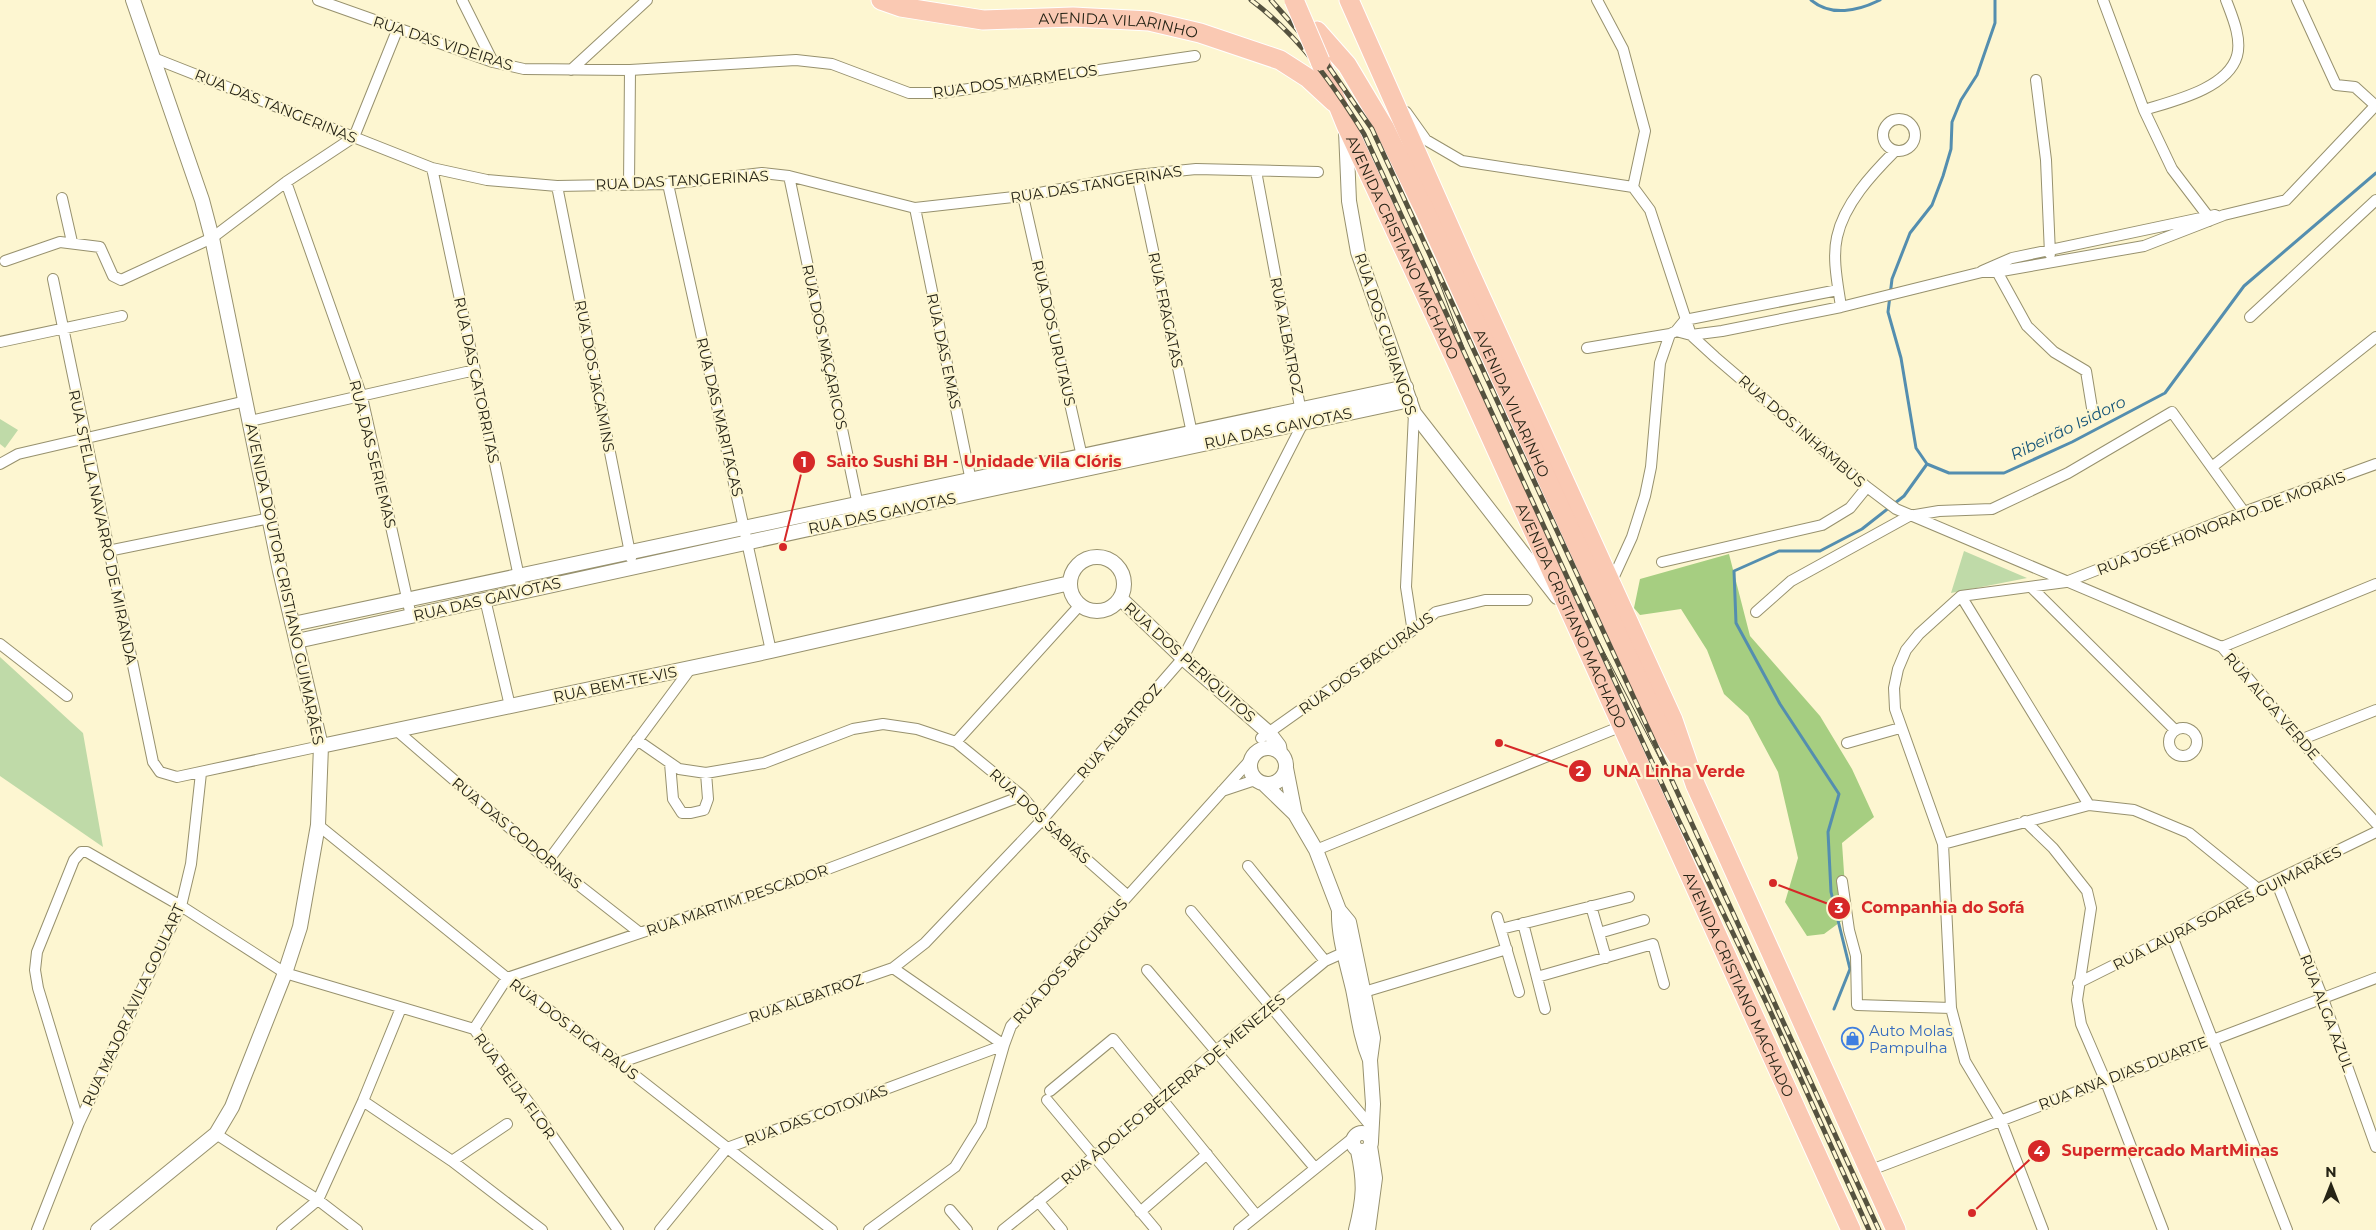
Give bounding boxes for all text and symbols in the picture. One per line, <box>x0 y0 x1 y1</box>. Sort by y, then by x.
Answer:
street label: AVENIDA VILARINHO <box>1038 7 1200 42</box>
street label: RUA DAS VIDEIRAS <box>371 11 515 75</box>
street label: RUA DOS MARMELOS <box>931 60 1099 102</box>
street label: RUA DAS TANGERINAS <box>192 65 360 147</box>
street label: AVENIDA CRISTIANO MACHADO <box>1343 132 1464 363</box>
street label: RUA DAS TANGERINAS <box>1009 161 1183 207</box>
street label: RUA DAS TANGERINAS <box>595 166 769 194</box>
street label: RUA FRAGATAS <box>1144 250 1188 370</box>
street label: RUA DOS CURIANGOS <box>1351 250 1421 418</box>
street label: RUA DOS URUTAUS <box>1028 258 1080 408</box>
street label: RUA DOS MAÇARICOS <box>798 263 852 431</box>
street label: RUA ALBATROZ <box>1266 275 1308 397</box>
street label: RUA DAS EMAS <box>922 291 966 411</box>
street label: RUA DAS CATORRITAS <box>450 295 504 465</box>
street label: RUA DOS JACAMINS <box>571 298 619 454</box>
street label: AVENIDA VILARINHO <box>1470 326 1554 480</box>
street label: RUA DAS MARITACAS <box>692 336 748 498</box>
street label: RUA DOS INHAMBUS <box>1735 371 1869 491</box>
street label: RUA DAS SERIEMAS <box>345 378 401 530</box>
street label: RUA STELLA NAVARRO DE MIRANDA <box>65 388 142 666</box>
water label: Ribeirão Isidoro <box>2007 392 2129 464</box>
street label: RUA DAS GAIVOTAS <box>1202 403 1354 453</box>
street label: AVENIDA DOUTOR CRISTIANO GUIMARÃES <box>242 421 328 747</box>
callout: Saito Sushi BH - Unidade Vila Clóris <box>791 446 1131 477</box>
text: 1 <box>801 452 807 471</box>
text: Saito Sushi BH - Unidade Vila Clóris <box>826 452 1122 471</box>
street label: RUA JOSÉ HONORATO DE MORAIS <box>2094 467 2348 579</box>
street label: RUA DAS GAIVOTAS <box>806 488 958 538</box>
street label: AVENIDA CRISTIANO MACHADO <box>1512 500 1631 731</box>
street label: RUA DAS GAIVOTAS <box>411 573 563 625</box>
street label: RUA DOS PERIQUITOS <box>1120 598 1260 726</box>
street label: RUA DOS BACURAUS <box>1295 608 1437 718</box>
street label: RUA ALGA VERDE <box>2220 648 2324 764</box>
street label: RUA BEM-TE-VIS <box>551 662 679 706</box>
street label: RUA ALBATROZ <box>1072 679 1166 782</box>
callout: UNA Linha Verde <box>1567 756 1755 787</box>
text: 2 <box>1576 761 1585 780</box>
text: UNA Linha Verde <box>1603 762 1745 781</box>
street label: RUA DOS SABIÁS <box>986 764 1094 868</box>
street label: RUA DAS CODORNAS <box>448 773 586 893</box>
street label: RUA LAURA SOARES GUIMARÃES <box>2109 842 2345 974</box>
street label: RUA MARTIM PESCADOR <box>644 860 831 940</box>
street label: AVENIDA CRISTIANO MACHADO <box>1680 868 1799 1100</box>
callout: Companhia do Sofá <box>1827 892 2035 923</box>
street label: RUA DOS BACURAUS <box>1009 894 1131 1028</box>
text: 3 <box>1834 898 1844 917</box>
text: Companhia do Sofá <box>1861 898 2025 917</box>
street label: RUA MAJOR ÁVILA GOULART <box>78 901 188 1109</box>
street label: RUA ALGA AZUL <box>2296 952 2358 1074</box>
street label: RUA ALBATROZ <box>746 969 866 1027</box>
street label: RUA DOS PICA PAUS <box>505 974 643 1084</box>
street label: RUA ADOLFO BEZERRA DE MENEZES <box>1057 989 1289 1189</box>
place label: Auto Molas Pampulha <box>1869 1021 1953 1057</box>
shop icon: Auto Molas Pampulha <box>1841 1027 1865 1051</box>
street label: RUA BEIJA FLOR <box>470 1029 560 1143</box>
street label: RUA ANA DIAS DUARTE <box>2036 1032 2210 1114</box>
street label: RUA DAS COTOVIAS <box>742 1080 890 1150</box>
callout: Supermercado MartMinas <box>2027 1135 2289 1166</box>
text: 4 <box>2034 1141 2045 1160</box>
text: Supermercado MartMinas <box>2061 1141 2279 1160</box>
north arrow <box>2306 1160 2356 1210</box>
text: N <box>2325 1163 2337 1181</box>

